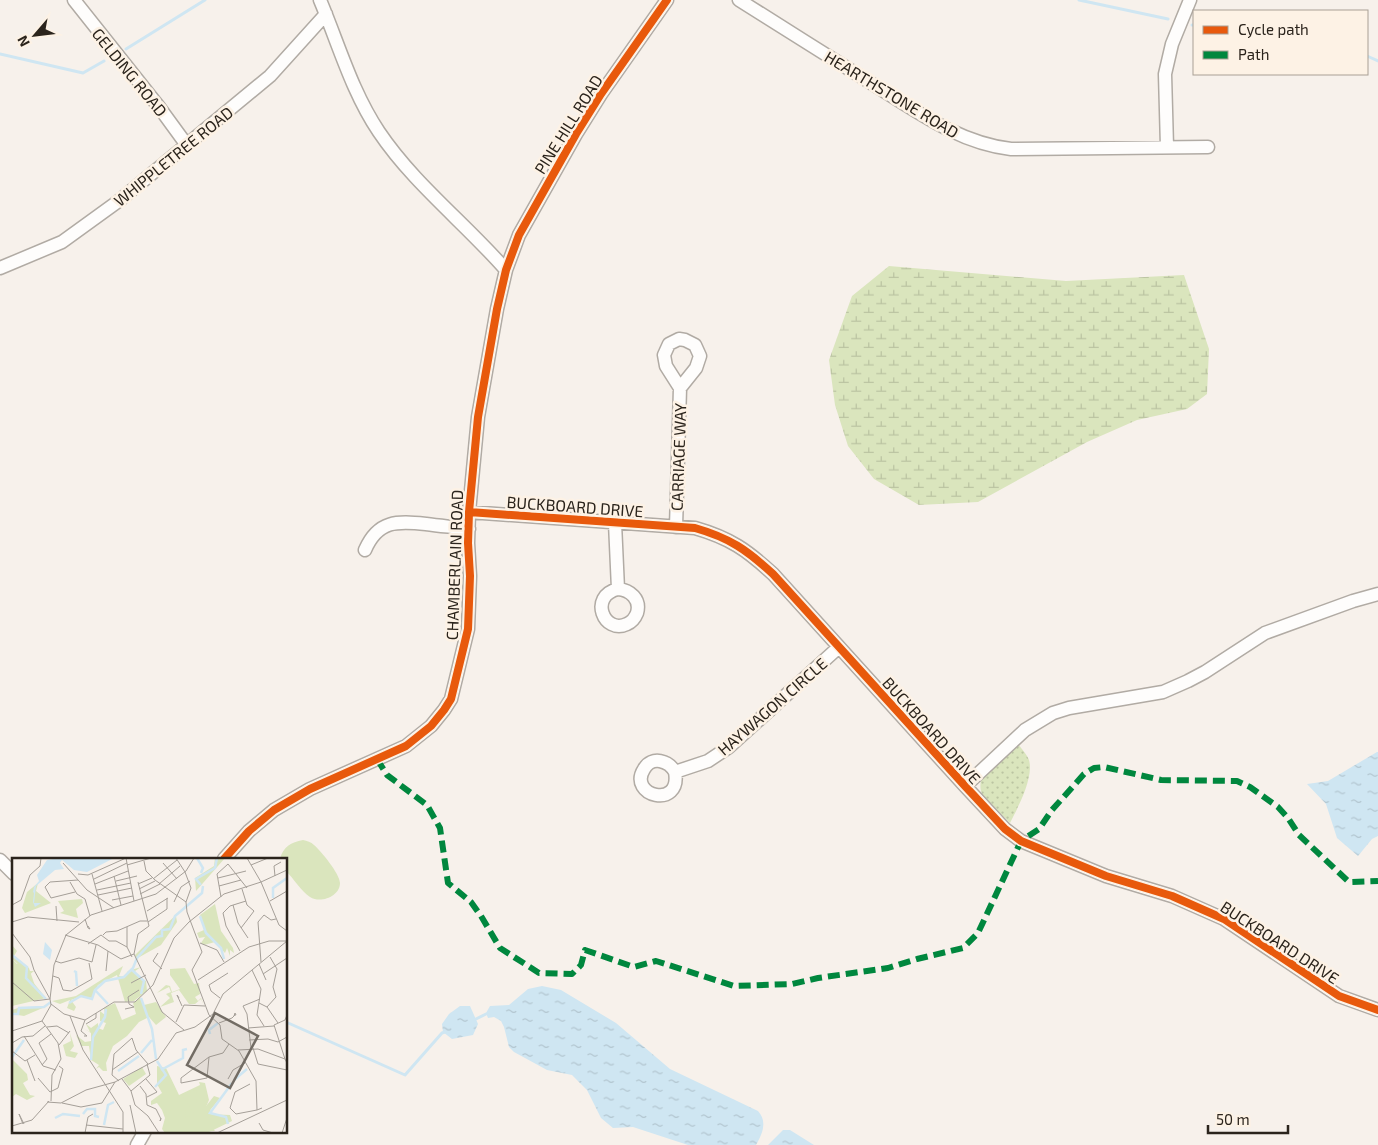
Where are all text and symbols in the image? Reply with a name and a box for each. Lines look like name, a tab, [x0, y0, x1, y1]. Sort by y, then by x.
north arrow	[10, 10, 60, 60]
legend	[1193, 10, 1368, 75]
text: Cycle path	[1238, 20, 1309, 38]
street label: GELDING ROAD	[89, 24, 171, 120]
text: N	[13, 33, 33, 50]
text: Path	[1238, 45, 1269, 63]
street label: HEARTHSTONE ROAD	[822, 46, 962, 142]
street label: PINE HILL ROAD	[530, 71, 606, 177]
street label: WHIPPLETREE ROAD	[110, 102, 236, 210]
street label: CARRIAGE WAY	[667, 403, 689, 511]
street label: CHAMBERLAIN ROAD	[442, 489, 466, 641]
street label: BUCKBOARD DRIVE	[506, 492, 644, 520]
street label: HAYWAGON CIRCLE	[713, 653, 831, 759]
street label: BUCKBOARD DRIVE	[879, 673, 985, 787]
inset map	[12, 858, 288, 1132]
street label: BUCKBOARD DRIVE	[1217, 897, 1343, 987]
scale bar	[1208, 1102, 1288, 1134]
text: 50 m	[1216, 1110, 1250, 1128]

